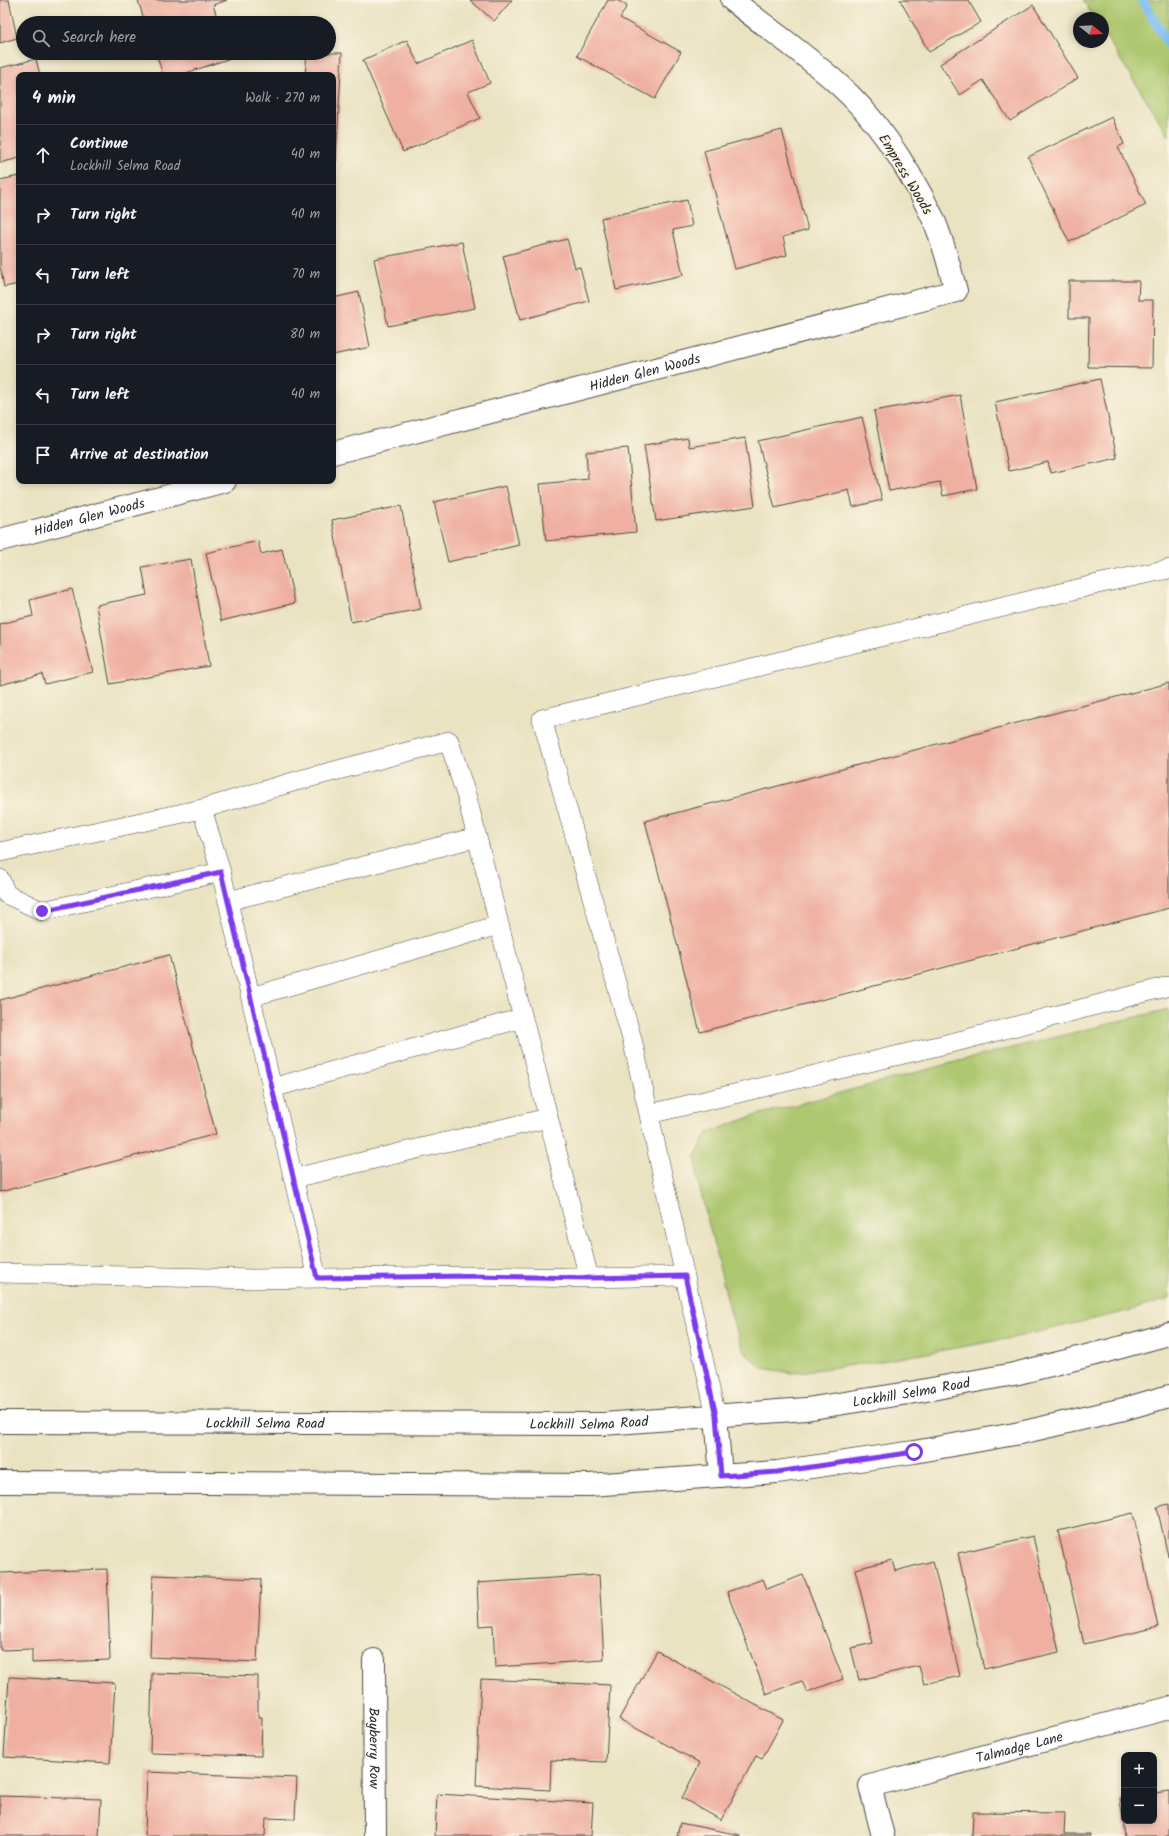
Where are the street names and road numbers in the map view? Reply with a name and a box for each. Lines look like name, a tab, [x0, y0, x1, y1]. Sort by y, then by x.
street label: Empress Woods	[872, 130, 938, 219]
street label: Hidden Glen Woods	[587, 348, 703, 398]
street label: Hidden Glen Woods	[31, 493, 147, 543]
street label: Lockhill Selma Road	[851, 1372, 973, 1414]
street label: Lockhill Selma Road	[530, 1411, 650, 1436]
street label: Lockhill Selma Road	[206, 1413, 325, 1435]
street label: Bayberry Row	[362, 1707, 385, 1789]
street label: Talmadge Lane	[974, 1726, 1066, 1770]

